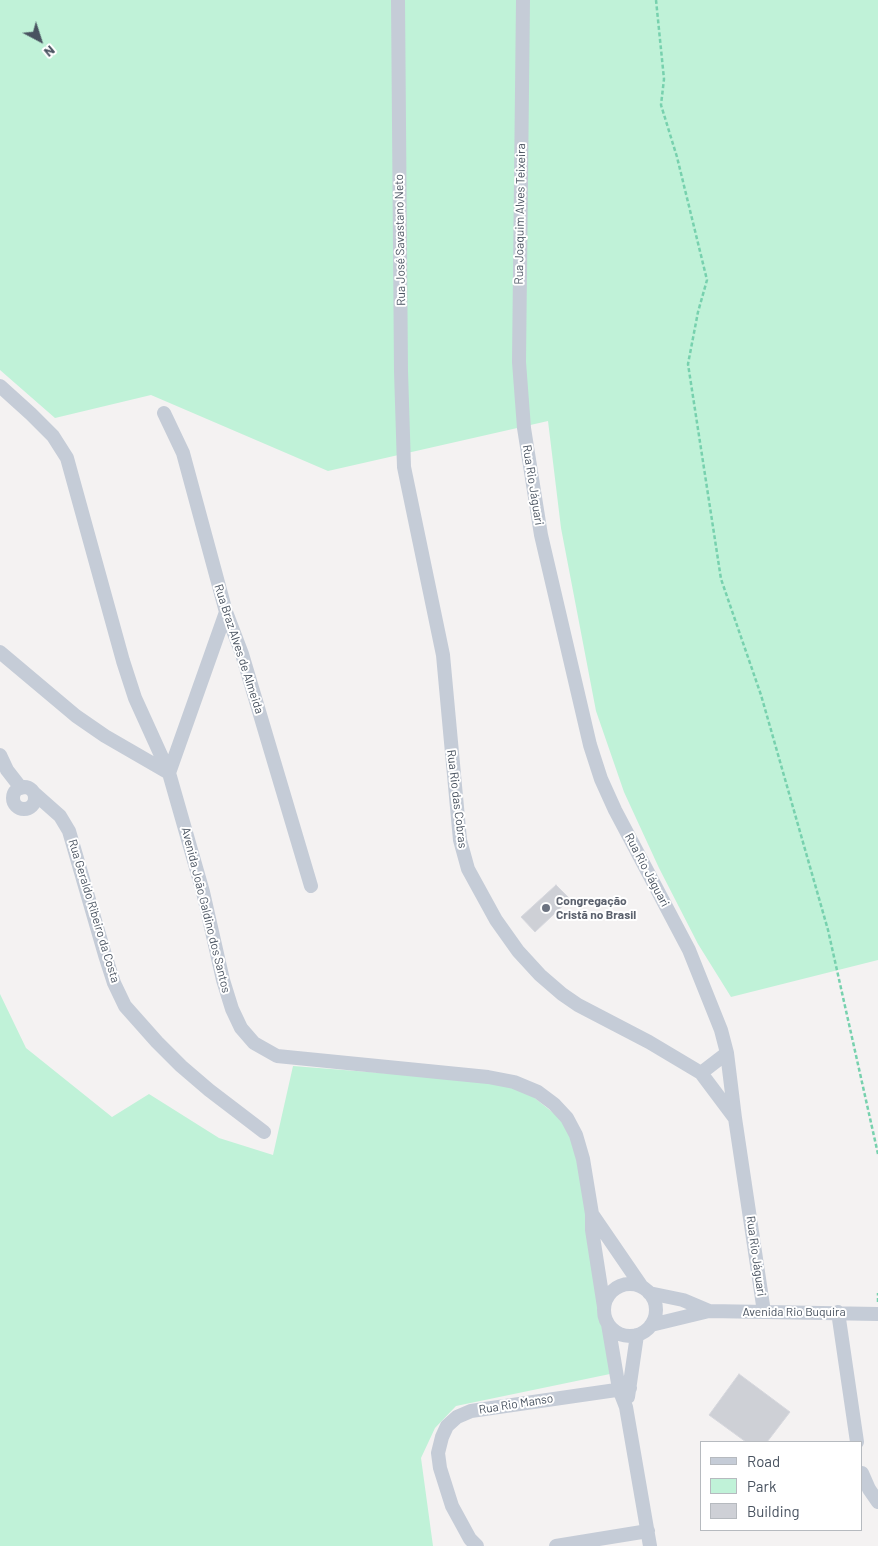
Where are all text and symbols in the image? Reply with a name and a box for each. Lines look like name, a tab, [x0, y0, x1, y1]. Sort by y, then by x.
north arrow	[15, 15, 65, 65]
text: N	[41, 42, 59, 61]
street label: Rua Joaquim Alves Teixeira	[512, 143, 528, 285]
street label: Rua José Savastano Neto	[392, 174, 408, 306]
street label: Rua Rio Jáguari	[520, 444, 546, 526]
street label: Rua Braz Alves de Almeida	[211, 582, 267, 716]
street label: Rua Rio das Cobras	[444, 749, 470, 849]
street label: Avenida João Galdino dos Santos	[178, 826, 234, 994]
street label: Rua Rio Jáguari	[622, 831, 672, 909]
street label: Rua Geraldo Ribeiro da Costa	[65, 837, 123, 985]
place label: Congregação Cristã no Brasil	[556, 894, 636, 922]
marker: Congregação Cristã no Brasil	[540, 902, 552, 914]
street label: Rua Rio Jáguari	[743, 1215, 769, 1297]
street label: Avenida Rio Buquira	[742, 1305, 846, 1319]
street label: Rua Rio Manso	[478, 1391, 554, 1417]
legend	[700, 1441, 863, 1531]
text: Road	[747, 1452, 780, 1470]
text: Park	[747, 1477, 776, 1495]
text: Building	[747, 1502, 800, 1520]

